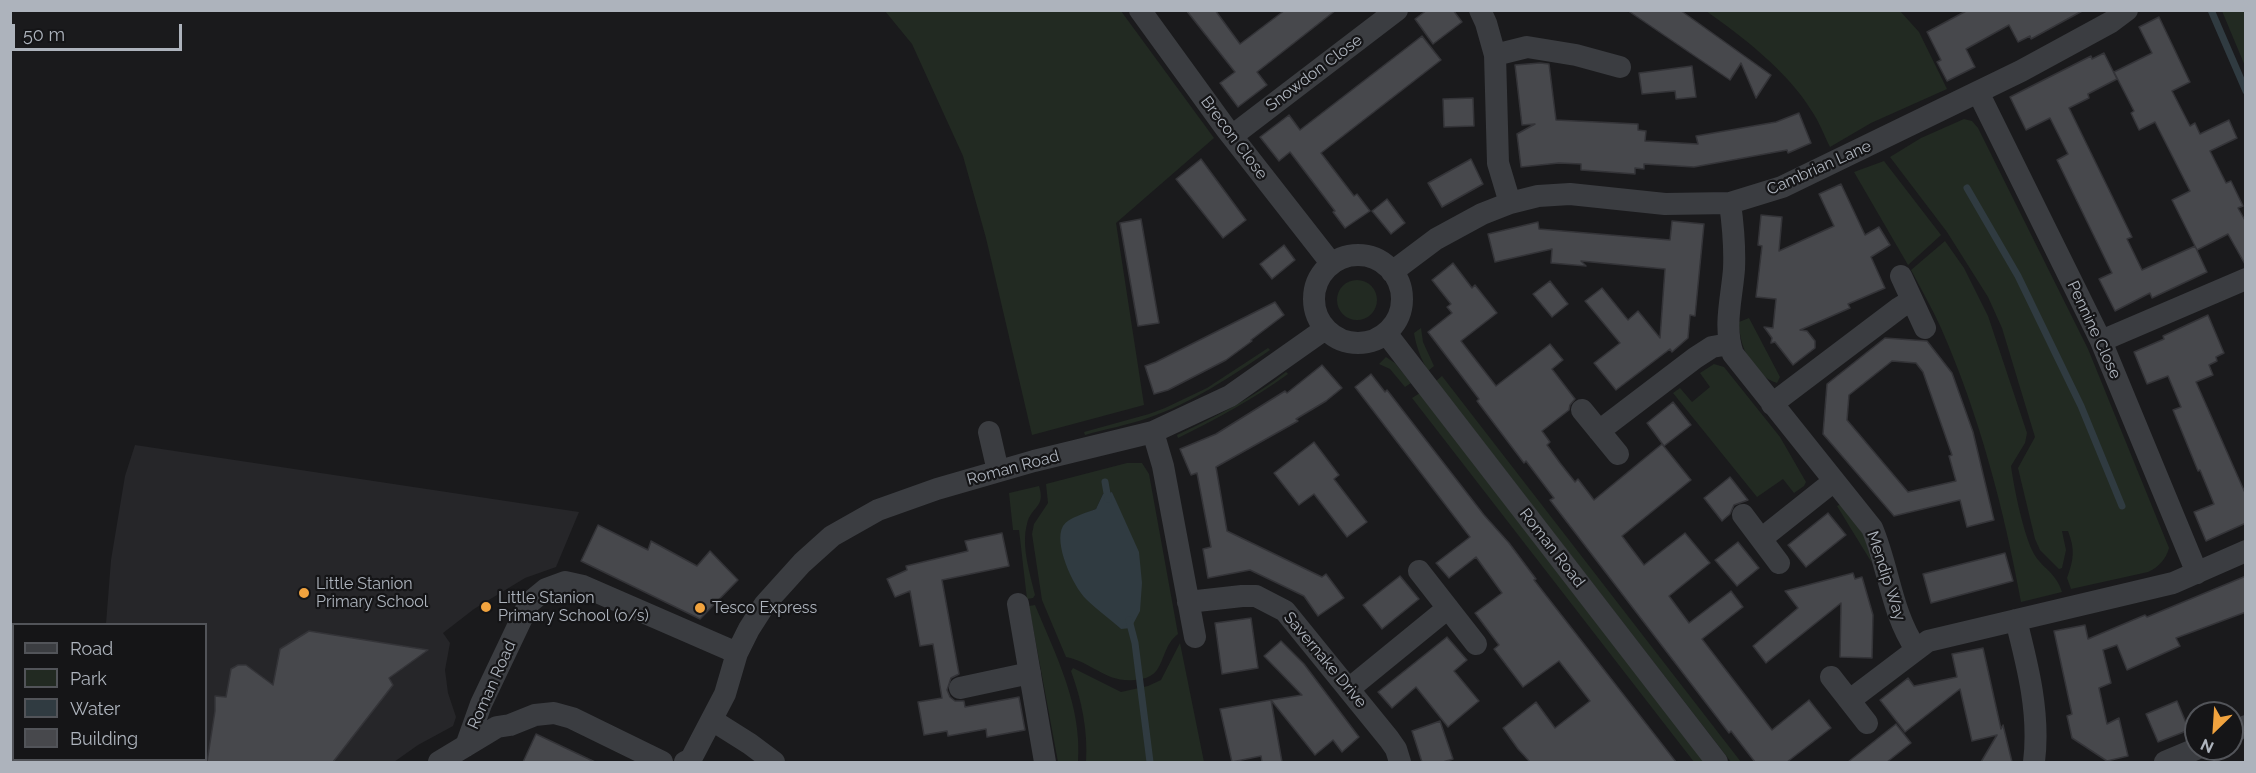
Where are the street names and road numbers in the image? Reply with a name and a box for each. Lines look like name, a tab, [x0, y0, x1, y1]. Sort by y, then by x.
street label: Snowdon Close	[1262, 30, 1366, 116]
street label: Brecon Close	[1197, 93, 1271, 183]
street label: Cambrian Lane	[1764, 136, 1874, 200]
street label: Pennine Close	[2063, 278, 2125, 382]
street label: Roman Road	[965, 446, 1061, 490]
street label: Roman Road	[1515, 505, 1589, 591]
street label: Mendip Way	[1862, 529, 1910, 623]
street label: Savernake Drive	[1279, 608, 1371, 712]
street label: Roman Road	[464, 638, 520, 732]

